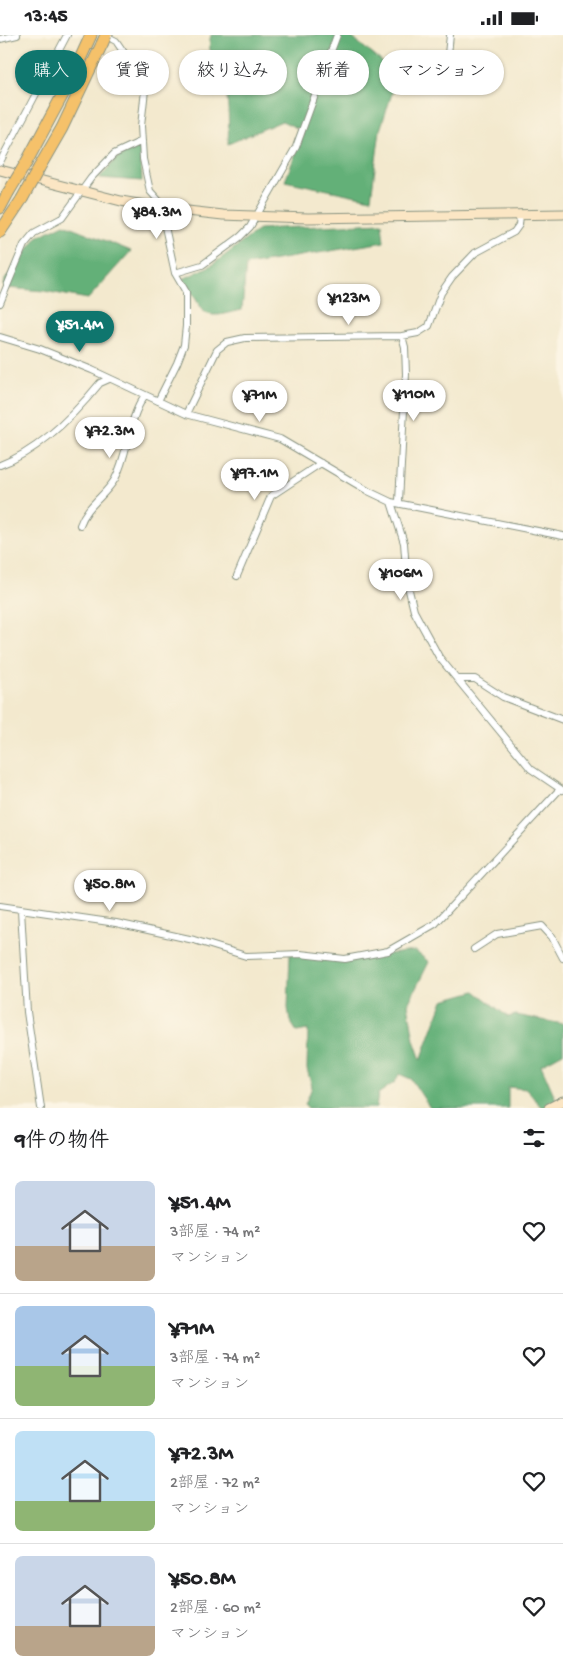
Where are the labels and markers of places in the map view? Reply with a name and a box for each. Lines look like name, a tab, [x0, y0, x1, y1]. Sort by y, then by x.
pin: ¥84.3M	[116, 197, 198, 240]
pin: ¥123M	[314, 283, 384, 326]
pin: ¥51.4M	[39, 311, 121, 353]
pin: ¥110M	[379, 379, 449, 422]
pin: ¥71M	[230, 381, 290, 423]
pin: ¥72.3M	[69, 417, 151, 459]
pin: ¥97.1M	[214, 459, 296, 501]
pin: ¥106M	[366, 559, 436, 601]
pin: ¥50.8M	[69, 869, 151, 912]

